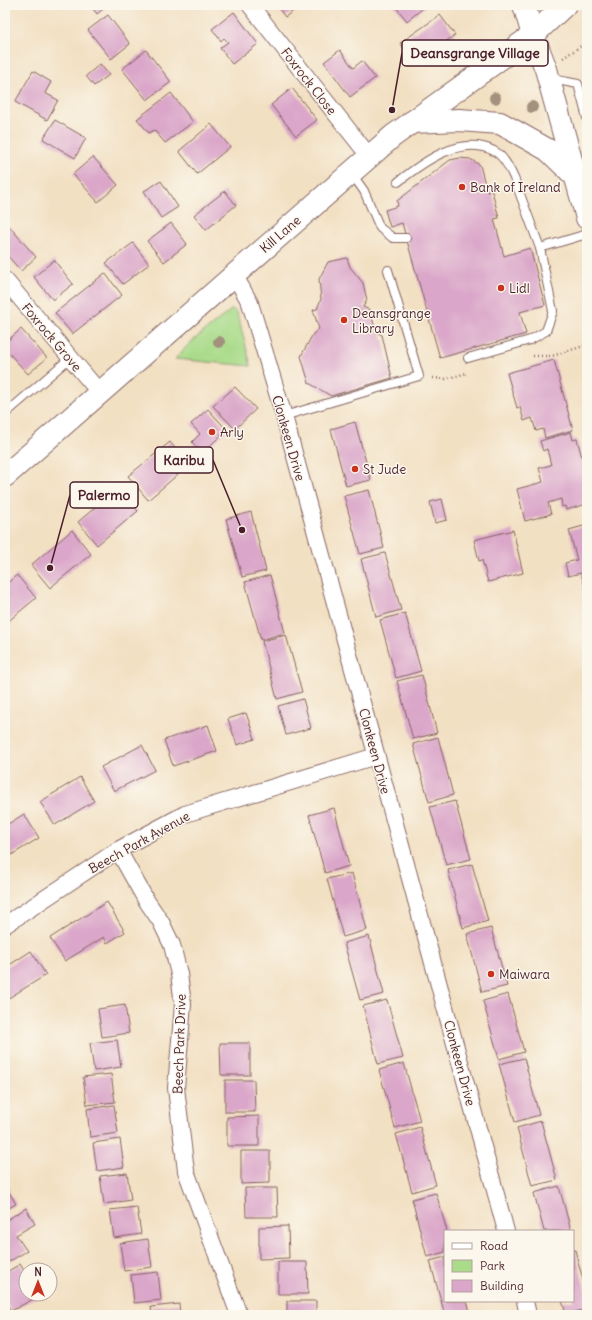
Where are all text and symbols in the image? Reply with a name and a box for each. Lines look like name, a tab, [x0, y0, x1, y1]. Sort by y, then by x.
callout: Deansgrange Village	[402, 40, 548, 66]
street label: Foxrock Close	[277, 44, 340, 118]
text: Deansgrange Village	[410, 44, 540, 62]
place label: Bank of Ireland	[470, 179, 561, 196]
marker: Bank of Ireland	[457, 182, 467, 192]
street label: Kill Lane	[256, 212, 304, 257]
place label: Lidl	[509, 280, 530, 297]
marker: Lidl	[496, 283, 506, 293]
street label: Foxrock Grove	[18, 300, 85, 375]
place label: Deansgrange Library	[352, 305, 431, 337]
marker: Deansgrange Library	[339, 315, 349, 325]
street label: Clonkeen Drive	[268, 393, 309, 483]
place label: Arly	[220, 424, 244, 441]
marker: Arly	[207, 427, 217, 437]
callout: Karibu	[155, 447, 213, 473]
text: Karibu	[163, 451, 205, 469]
place label: St Jude	[363, 461, 406, 478]
marker: St Jude	[350, 464, 360, 474]
callout: Palermo	[70, 482, 138, 508]
text: Palermo	[78, 486, 130, 504]
street label: Clonkeen Drive	[355, 706, 394, 796]
street label: Beech Park Avenue	[86, 808, 193, 877]
place label: Maiwara	[499, 966, 550, 983]
marker: Maiwara	[486, 969, 496, 979]
street label: Beech Park Drive	[169, 994, 190, 1095]
street label: Clonkeen Drive	[440, 1018, 479, 1108]
legend	[444, 1230, 574, 1302]
text: Road	[480, 1238, 508, 1253]
text: Park	[480, 1258, 505, 1273]
north arrow	[18, 1262, 58, 1302]
text: N	[34, 1265, 42, 1279]
text: Building	[480, 1278, 524, 1293]

